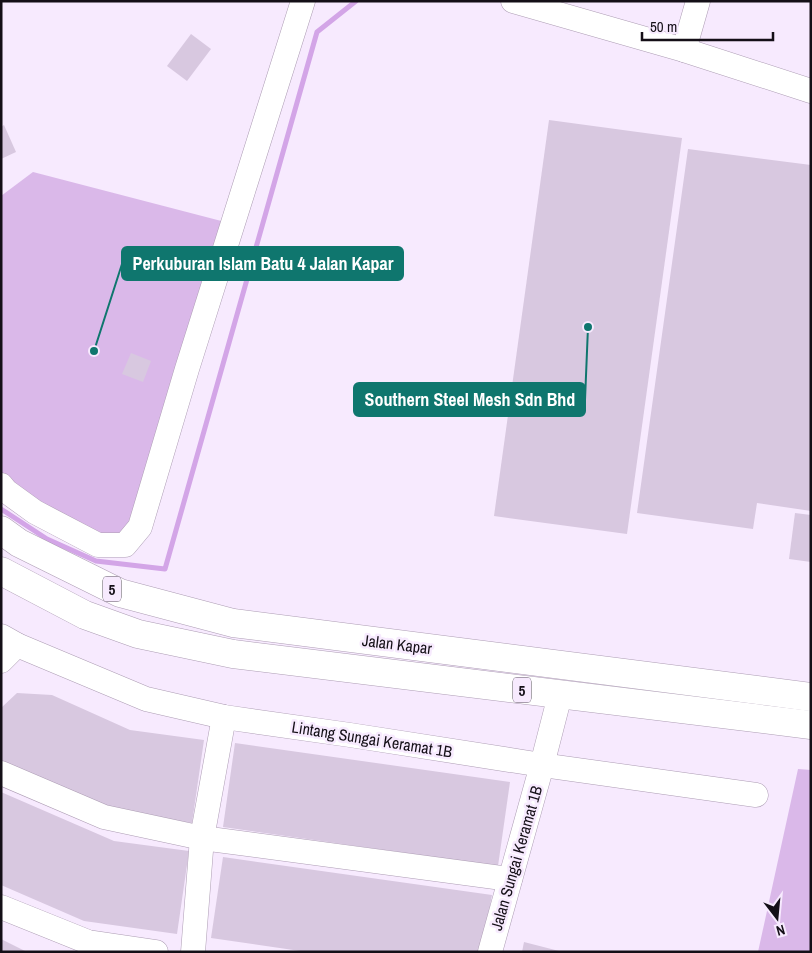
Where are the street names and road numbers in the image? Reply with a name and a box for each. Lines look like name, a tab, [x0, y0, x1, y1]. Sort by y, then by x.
road number: 5	[103, 576, 121, 602]
street label: Jalan Kapar	[361, 629, 434, 659]
road number: 5	[513, 678, 531, 702]
street label: Lintang Sungai Keramat 1B	[290, 715, 454, 763]
street label: Jalan Sungai Keramat 1B	[485, 783, 547, 933]

